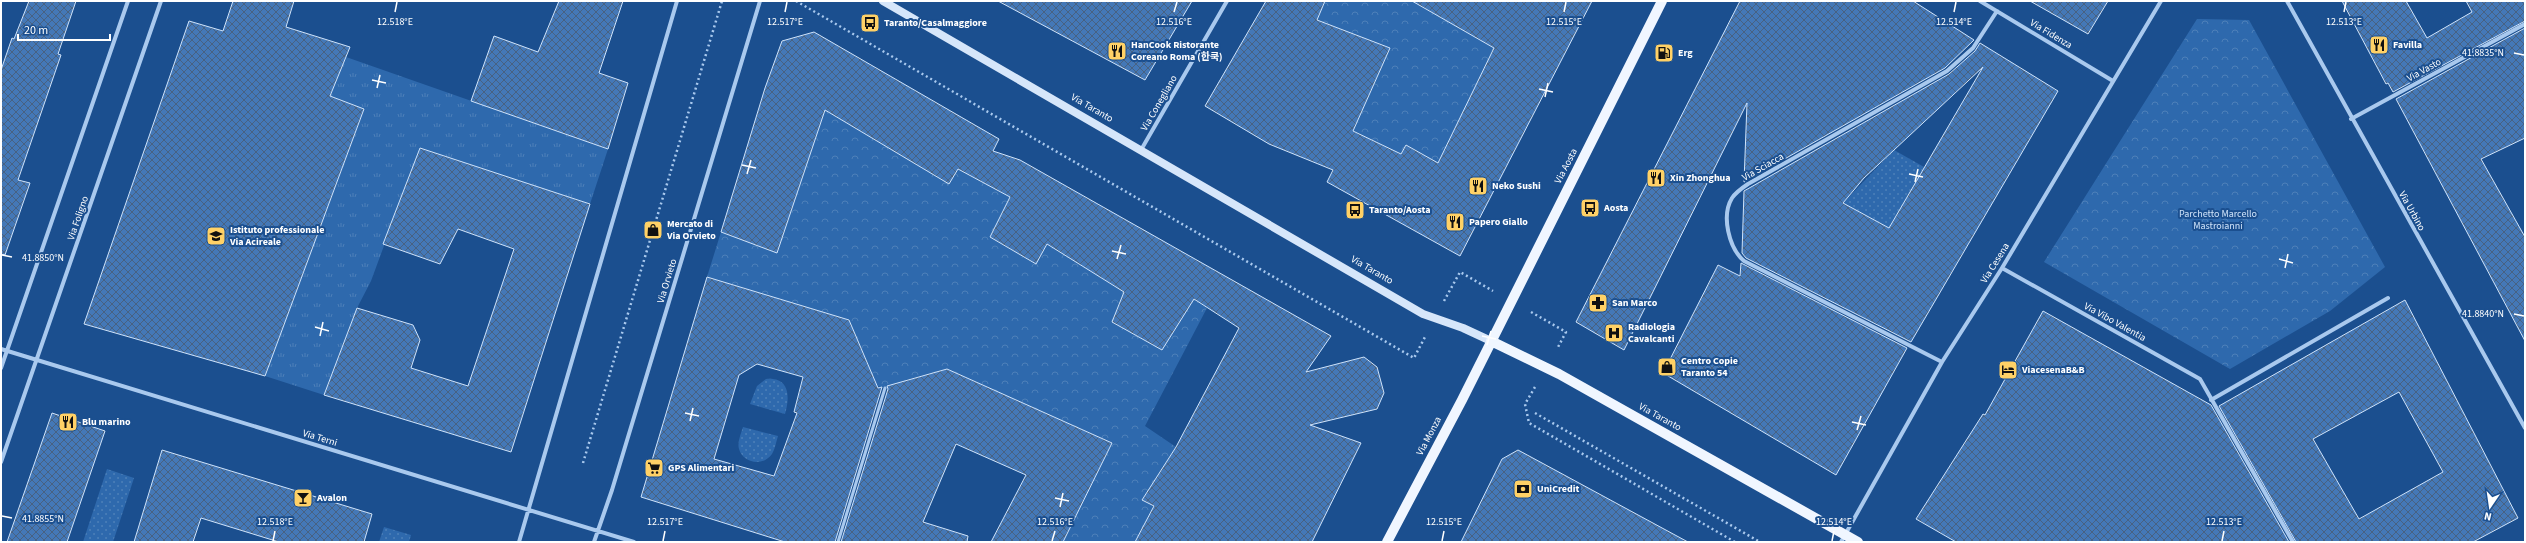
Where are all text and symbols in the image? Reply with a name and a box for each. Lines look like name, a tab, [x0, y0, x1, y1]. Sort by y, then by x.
bus stop icon: Taranto/Casalmaggiore	[859, 12, 881, 34]
text: 12.518°E	[377, 15, 413, 29]
text: 12.517°E	[767, 15, 803, 29]
text: 12.516°E	[1156, 15, 1192, 29]
text: 12.515°E	[1546, 15, 1582, 29]
text: 12.514°E	[1936, 15, 1972, 29]
text: 12.513°E	[2326, 15, 2362, 29]
scale bar	[18, 16, 110, 42]
place label: Taranto/Casalmaggiore	[884, 16, 987, 30]
street label: Via Fidenza	[2027, 16, 2075, 52]
text: 20 m	[24, 22, 48, 39]
restaurant icon: Favilla	[2368, 34, 2390, 56]
place label: HanCook Ristorante Coreano Roma (한쿡)	[1131, 38, 1223, 64]
place label: Favilla	[2393, 38, 2422, 52]
restaurant icon: HanCook Ristorante Coreano Roma (한쿡)	[1106, 40, 1128, 62]
fuel station icon: Erg	[1653, 42, 1675, 64]
place label: Erg	[1678, 46, 1693, 60]
text: 41.8835°N	[2462, 46, 2504, 60]
street label: Via Vasto	[2404, 55, 2444, 85]
street label: Via Conegliano	[1137, 73, 1181, 133]
street label: Via Taranto	[1068, 90, 1116, 126]
street label: Via Aosta	[1551, 146, 1581, 186]
street label: Via Sciacca	[1740, 149, 1786, 185]
restaurant icon: Xin Zhonghua	[1645, 167, 1667, 189]
place label: Xin Zhonghua	[1670, 171, 1731, 185]
restaurant icon: Neko Sushi	[1467, 175, 1489, 197]
place label: Neko Sushi	[1492, 179, 1541, 193]
street label: Via Urbino	[2395, 189, 2429, 233]
street label: Via Foligno	[64, 194, 92, 242]
bus stop icon: Aosta	[1579, 197, 1601, 219]
bus stop icon: Taranto/Aosta	[1344, 199, 1366, 221]
place label: Aosta	[1603, 201, 1628, 215]
place label: Taranto/Aosta	[1369, 203, 1430, 217]
park label: Parchetto Marcello Mastroianni	[2179, 207, 2257, 233]
restaurant icon: Papero Giallo	[1444, 211, 1466, 233]
place label: Papero Giallo	[1469, 215, 1528, 229]
place label: Mercato di Via Orvieto	[666, 217, 716, 243]
shop icon: Mercato di Via Orvieto	[642, 219, 664, 241]
place label: Istituto professionale Via Acireale	[229, 223, 324, 249]
school or university icon: Istituto professionale Via Acireale	[205, 225, 227, 247]
street label: Via Cesena	[1977, 240, 2013, 286]
text: 41.8850°N	[22, 251, 64, 265]
street label: Via Taranto	[1348, 252, 1396, 288]
street label: Via Orvieto	[654, 257, 680, 305]
pharmacy icon: San Marco	[1587, 292, 1609, 314]
place label: San Marco	[1612, 296, 1658, 310]
street label: Via Vibo Valentia	[2081, 299, 2149, 345]
text: 41.8840°N	[2462, 307, 2504, 321]
place label: Radiologia Cavalcanti	[1628, 320, 1675, 346]
hospital icon: Radiologia Cavalcanti	[1603, 322, 1625, 344]
place label: Centro Copie Taranto 54	[1681, 354, 1738, 380]
shop icon: Centro Copie Taranto 54	[1656, 356, 1678, 378]
hotel icon: ViacesenaB&B	[1997, 359, 2019, 381]
place label: ViacesenaB&B	[2021, 363, 2085, 377]
street label: Via Taranto	[1636, 400, 1684, 434]
restaurant icon: Blu marino	[57, 411, 79, 433]
street label: Via Monza	[1413, 414, 1445, 458]
place label: Blu marino	[82, 415, 131, 429]
street label: Via Terni	[301, 426, 339, 450]
supermarket icon: GPS Alimentari	[643, 457, 665, 479]
place label: GPS Alimentari	[668, 461, 734, 475]
bank icon: UniCredit	[1512, 478, 1534, 500]
place label: UniCredit	[1537, 482, 1580, 496]
bar icon: Avalon	[292, 487, 314, 509]
north arrow	[2470, 487, 2510, 527]
place label: Avalon	[316, 491, 347, 505]
text: N	[2483, 508, 2493, 524]
text: 41.8855°N	[22, 512, 64, 526]
text: 12.518°E	[257, 515, 293, 529]
text: 12.517°E	[647, 515, 683, 529]
text: 12.516°E	[1037, 515, 1073, 529]
text: 12.515°E	[1426, 515, 1462, 529]
text: 12.514°E	[1816, 515, 1852, 529]
text: 12.513°E	[2206, 515, 2242, 529]

